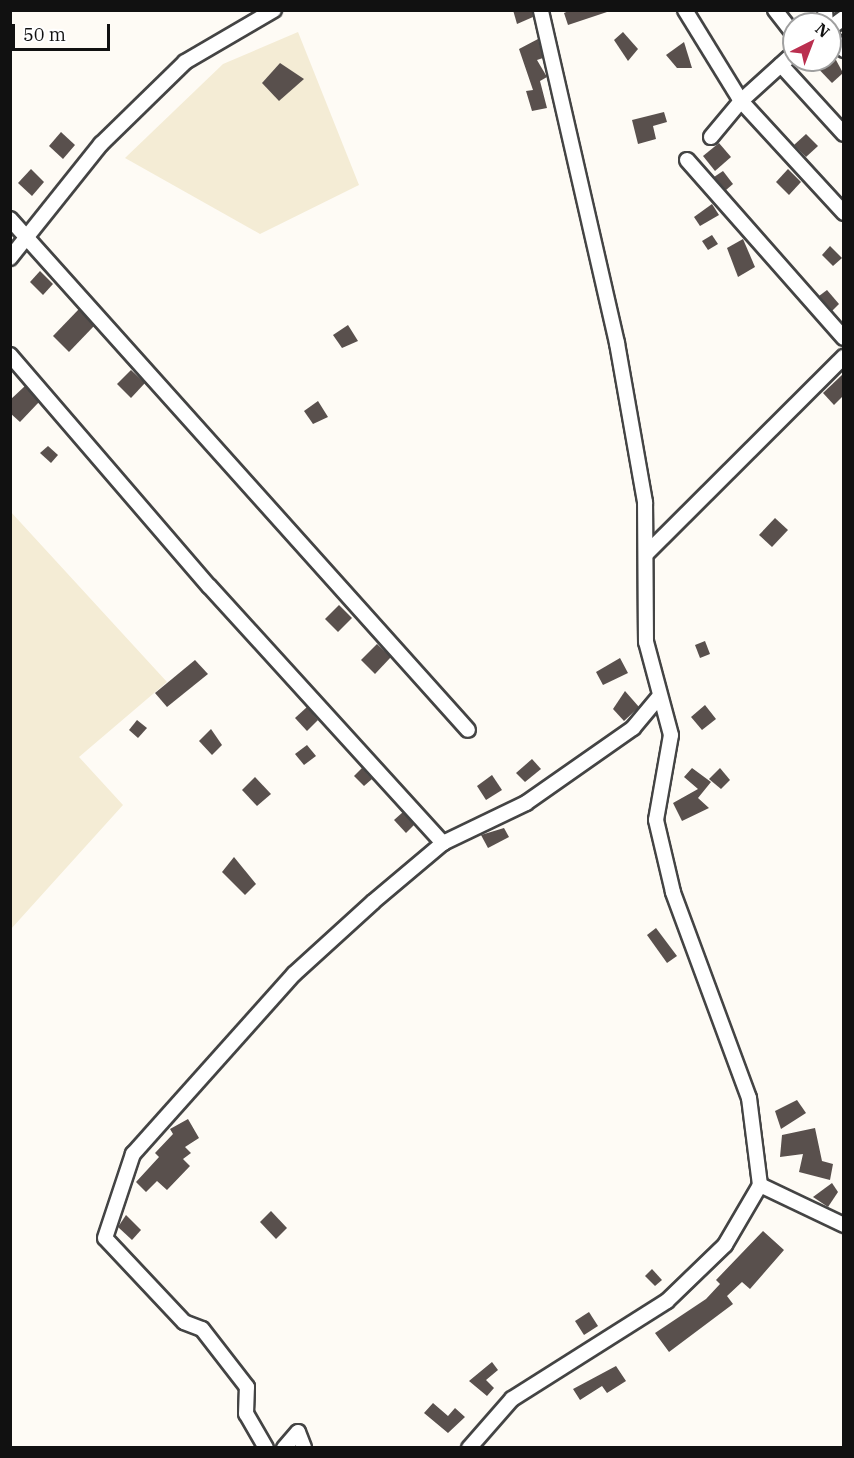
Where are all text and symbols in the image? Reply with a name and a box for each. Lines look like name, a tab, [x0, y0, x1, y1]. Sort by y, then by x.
scale bar	[15, 12, 112, 50]
north arrow	[782, 12, 842, 72]
text: N	[811, 18, 834, 42]
text: 50 m	[23, 23, 66, 46]

